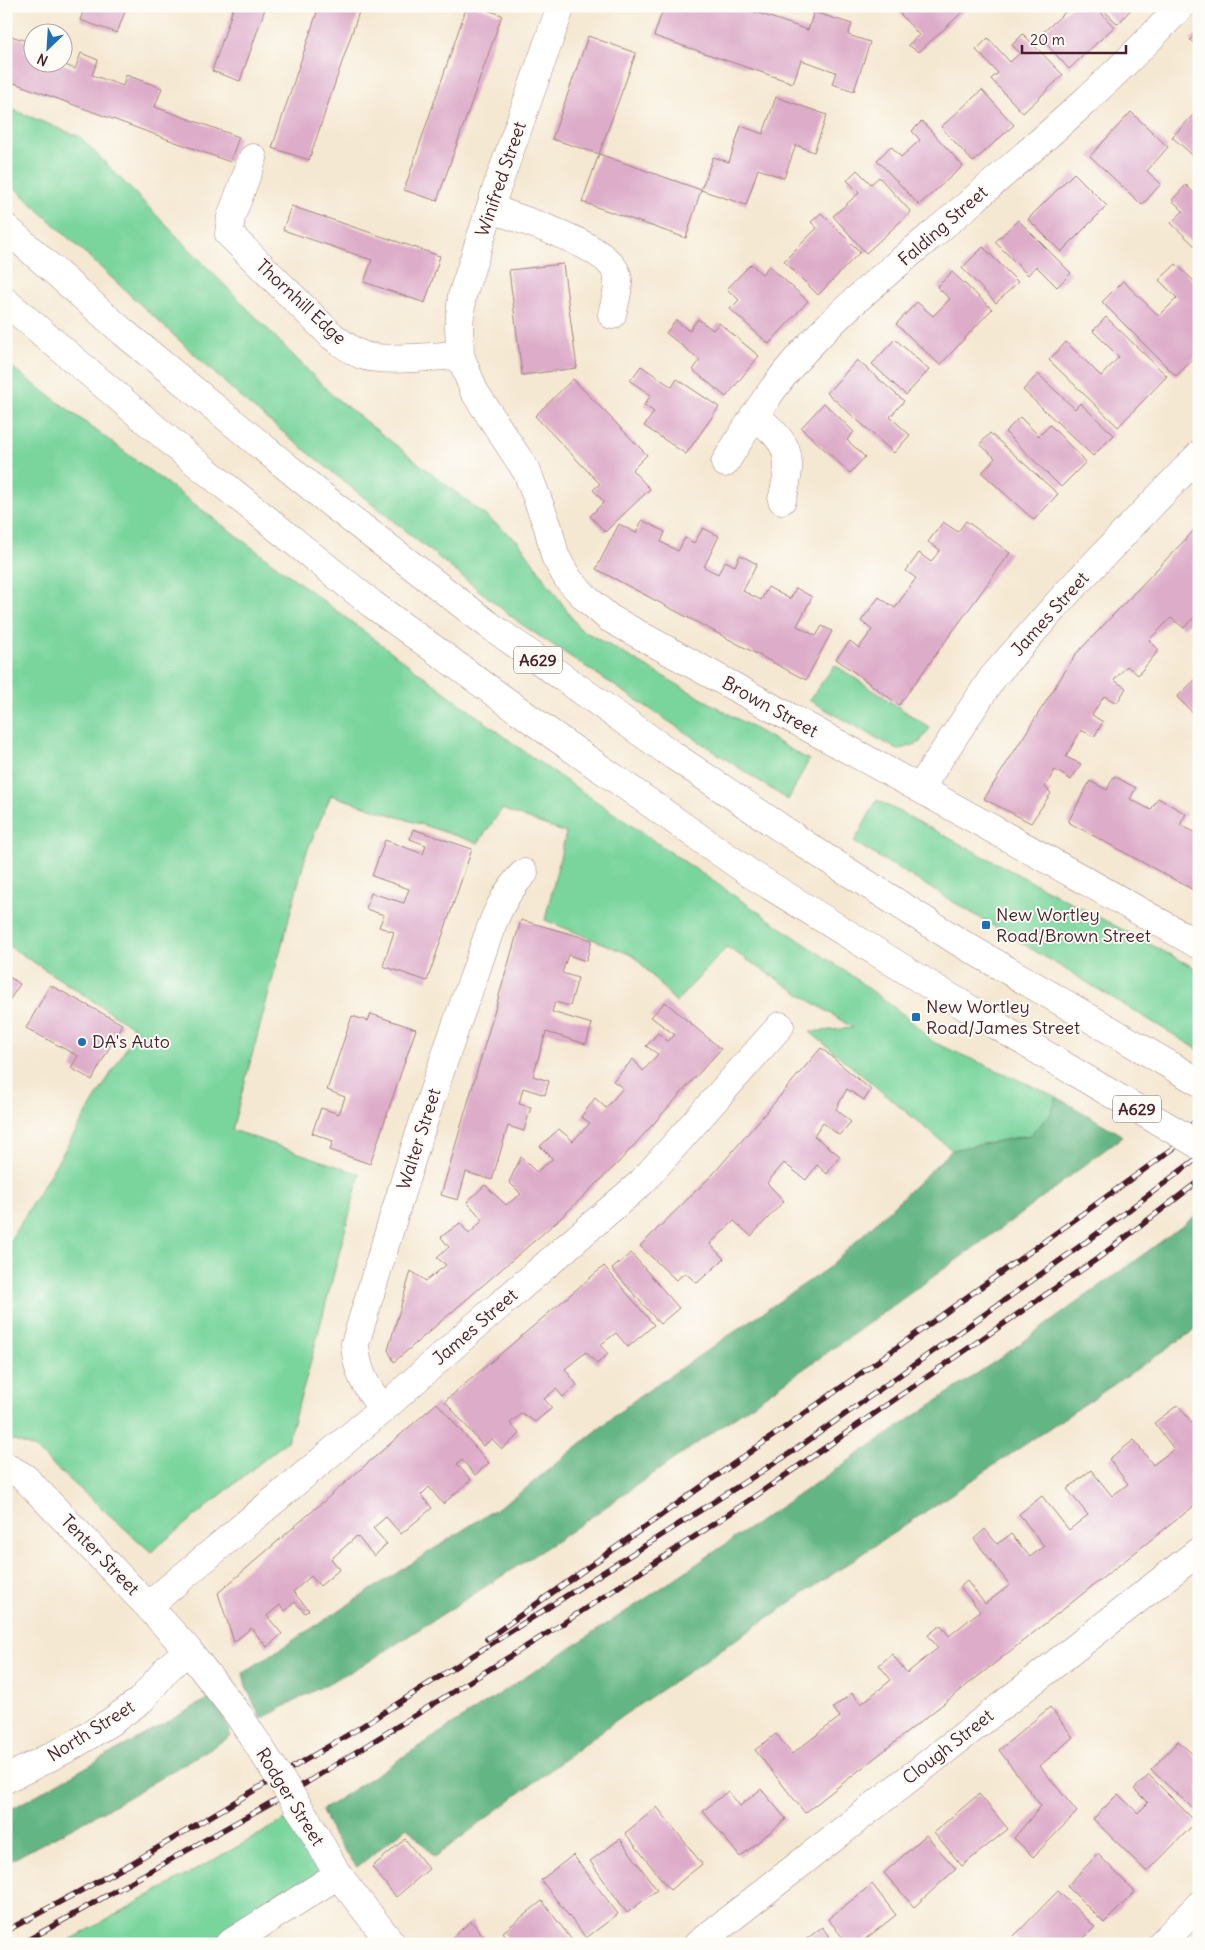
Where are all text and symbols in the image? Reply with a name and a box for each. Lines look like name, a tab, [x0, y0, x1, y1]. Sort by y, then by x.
north arrow	[22, 22, 72, 72]
scale bar	[1022, 22, 1126, 54]
text: 20 m	[1030, 30, 1065, 49]
text: N	[34, 50, 51, 70]
street label: Winifred Street	[470, 118, 531, 239]
street label: Falding Street	[893, 181, 992, 271]
street label: Thornhill Edge	[251, 254, 351, 349]
street label: James Street	[1006, 567, 1093, 661]
road number: A629	[514, 646, 562, 674]
street label: Brown Street	[718, 671, 822, 742]
place label: New Wortley Road/Brown Street	[996, 903, 1151, 947]
marker: New Wortley Road/Brown Street	[980, 919, 992, 931]
place label: New Wortley Road/James Street	[926, 995, 1080, 1039]
marker: New Wortley Road/James Street	[910, 1011, 922, 1023]
place label: DA's Auto	[92, 1030, 170, 1053]
marker: DA's Auto	[76, 1036, 88, 1048]
street label: Walter Street	[391, 1085, 446, 1192]
road number: A629	[1113, 1096, 1161, 1122]
street label: James Street	[427, 1283, 522, 1370]
street label: Tenter Street	[56, 1509, 145, 1600]
street label: North Street	[43, 1695, 139, 1766]
street label: Clough Street	[898, 1704, 998, 1789]
street label: Rodger Street	[251, 1743, 330, 1850]

